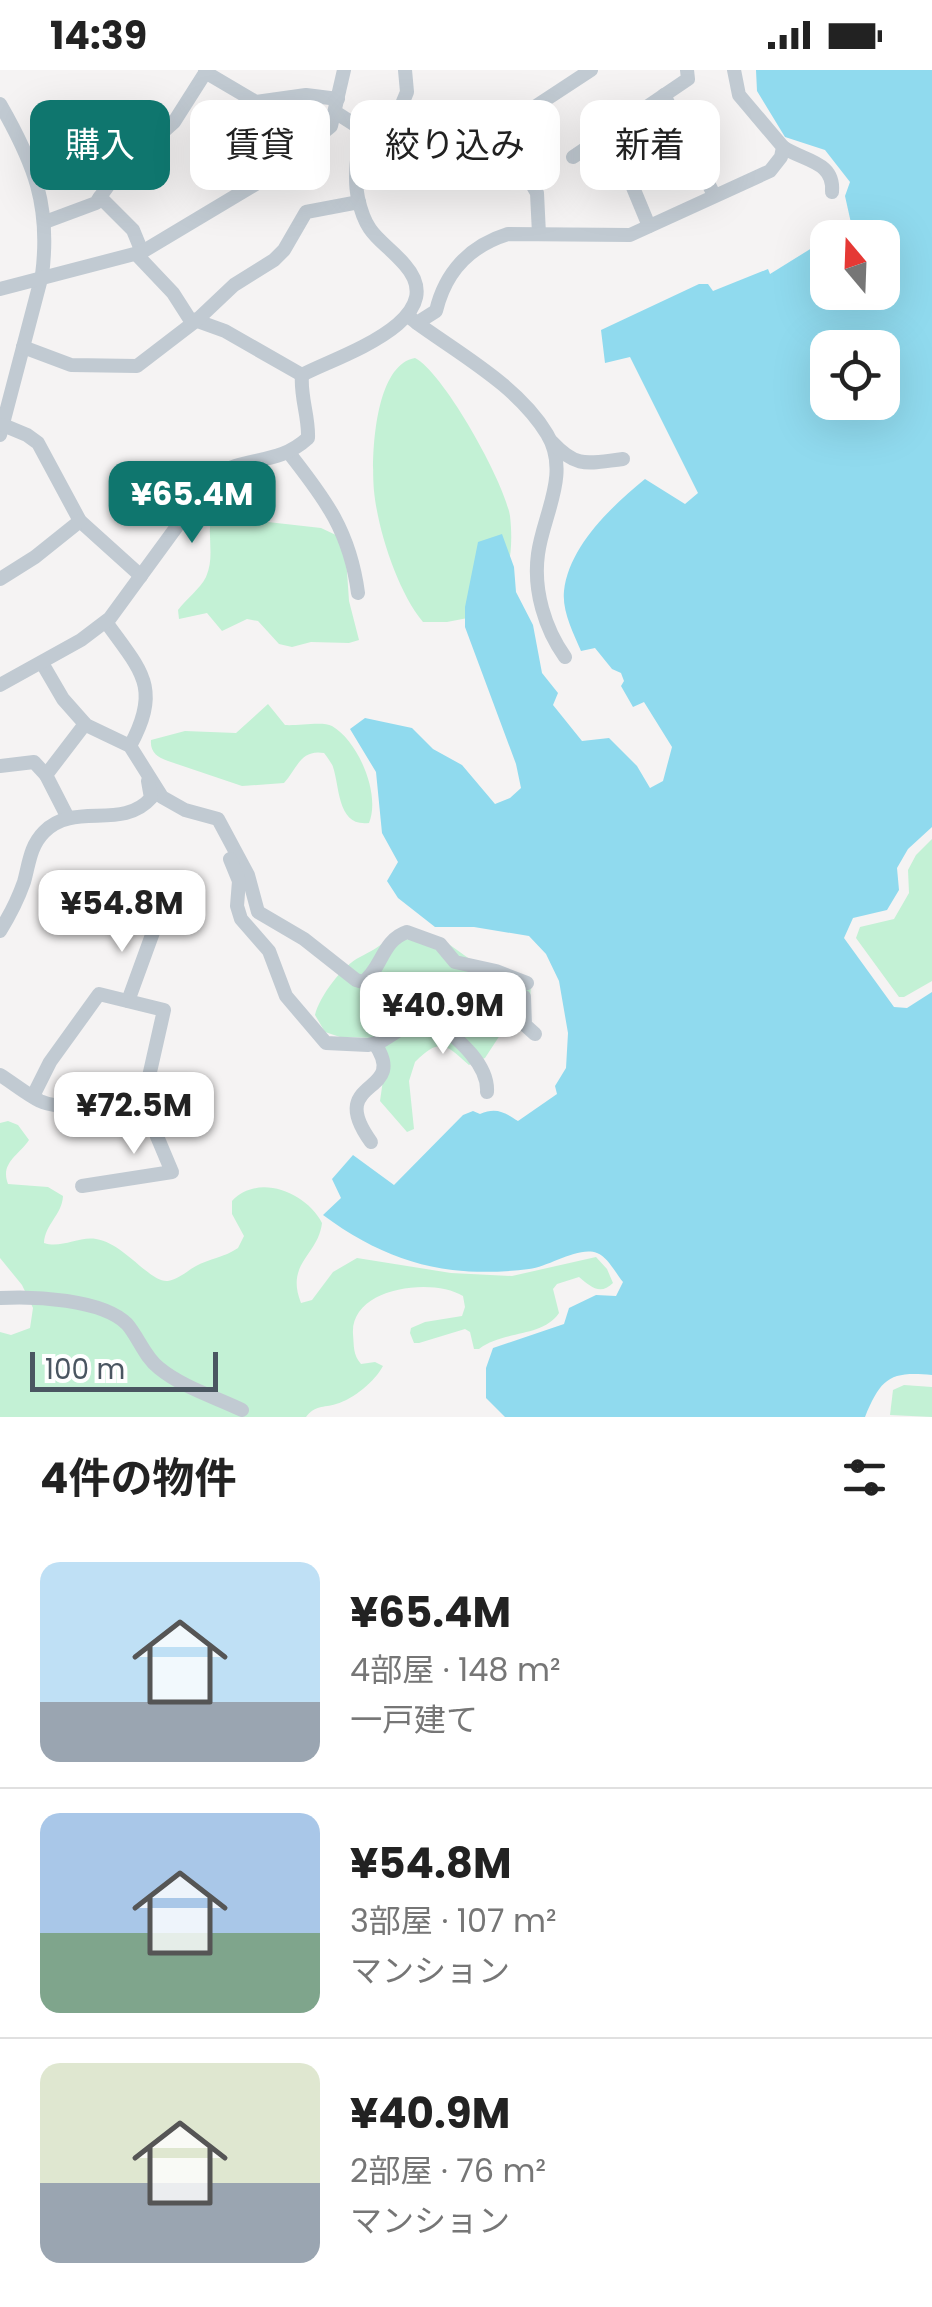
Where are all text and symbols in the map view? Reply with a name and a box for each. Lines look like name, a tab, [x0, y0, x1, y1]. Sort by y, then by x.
text: 14:39	[50, 9, 147, 62]
chip: 購入	[30, 100, 170, 190]
chip: 賃貸	[190, 100, 330, 190]
chip: 絞り込み	[350, 100, 560, 190]
chip: 新着	[580, 100, 720, 190]
north arrow	[810, 220, 900, 310]
map controls	[810, 220, 900, 420]
button: locate	[810, 330, 900, 420]
pin: ¥65.4M	[111, 461, 273, 546]
text: ¥65.4M	[131, 471, 253, 516]
pin: ¥54.8M	[41, 870, 203, 955]
text: ¥54.8M	[60, 880, 184, 925]
pin: ¥40.9M	[362, 972, 524, 1057]
text: ¥40.9M	[382, 982, 504, 1027]
pin: ¥72.5M	[53, 1072, 215, 1157]
text: ¥72.5M	[76, 1082, 192, 1127]
scale bar	[30, 1347, 218, 1392]
text: 100 m	[45, 1350, 125, 1389]
text: 4件の物件	[40, 1449, 236, 1508]
icon: filters	[837, 1450, 892, 1505]
text: ¥65.4M	[350, 1583, 511, 1642]
icon: home	[120, 1602, 240, 1722]
text: 4部屋 · 148 m²	[350, 1647, 561, 1692]
text: 一戸建て	[350, 1697, 478, 1742]
text: ¥54.8M	[350, 1834, 512, 1893]
icon: home	[120, 1853, 240, 1973]
text: 3部屋 · 107 m²	[350, 1898, 557, 1943]
text: マンション	[350, 1948, 510, 1993]
text: ¥40.9M	[350, 2084, 510, 2143]
icon: home	[120, 2103, 240, 2223]
text: 2部屋 · 76 m²	[350, 2148, 546, 2193]
text: マンション	[350, 2198, 510, 2243]

